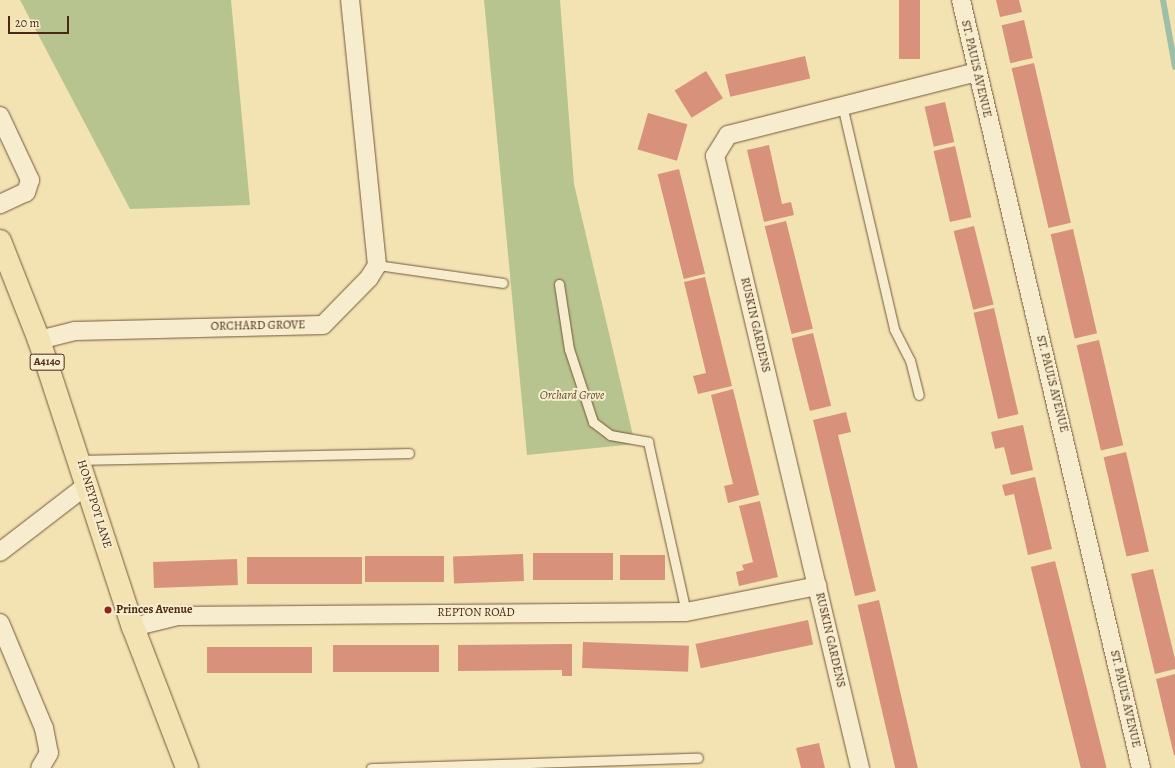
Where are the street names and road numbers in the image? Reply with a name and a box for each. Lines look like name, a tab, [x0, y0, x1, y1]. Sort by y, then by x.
street label: ST. PAUL'S AVENUE	[958, 19, 994, 119]
street label: RUSKIN GARDENS	[737, 276, 773, 374]
street label: ORCHARD GROVE	[211, 318, 305, 334]
street label: ST. PAUL'S AVENUE	[1033, 334, 1071, 434]
road number: A4140	[29, 353, 65, 371]
street label: HONEYPOT LANE	[74, 458, 114, 550]
street label: RUSKIN GARDENS	[812, 591, 848, 689]
street label: REPTON ROAD	[437, 606, 515, 620]
street label: ST. PAUL'S AVENUE	[1107, 649, 1143, 749]

